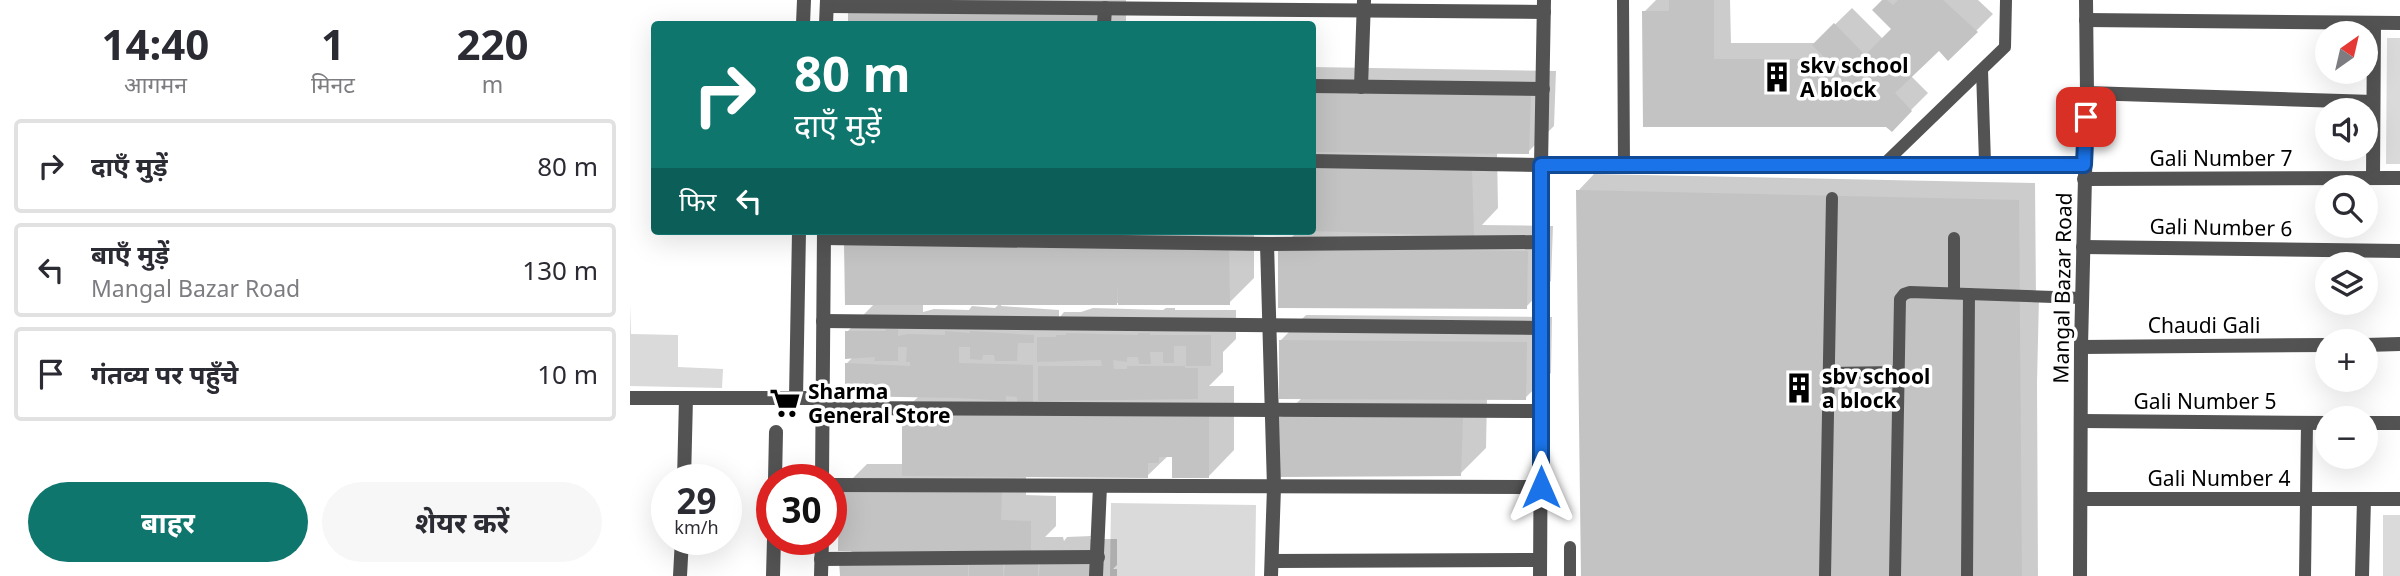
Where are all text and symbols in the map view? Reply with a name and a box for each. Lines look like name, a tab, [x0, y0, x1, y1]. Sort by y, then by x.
text: 14:40	[101, 15, 209, 72]
text: 1	[321, 15, 345, 72]
text: 220	[456, 15, 529, 72]
north arrow	[2315, 21, 2378, 84]
map controls	[2315, 21, 2378, 469]
text: 80 m	[794, 40, 911, 106]
icon: right	[679, 49, 770, 140]
place label: skv school A block	[1800, 51, 1909, 103]
building icon: skv school A block	[1760, 60, 1794, 94]
text: आगमन	[124, 68, 187, 100]
text: मिनट	[311, 68, 355, 100]
text: m	[482, 68, 503, 100]
pin	[2056, 87, 2116, 147]
icon: arrive	[2067, 98, 2105, 136]
button: sound	[2315, 98, 2378, 161]
text: दाएँ मुड़ें	[794, 103, 882, 146]
street label: Gali Number 7	[2150, 144, 2292, 172]
icon: right	[32, 147, 70, 185]
text: दाएँ मुड़ें	[91, 148, 168, 184]
text: 80 m	[537, 148, 598, 184]
button: search	[2315, 175, 2378, 238]
icon: left	[730, 182, 768, 220]
text: फिर	[679, 183, 716, 219]
street label: Mangal Bazar Road	[2046, 192, 2078, 384]
street label: Gali Number 6	[2149, 212, 2293, 242]
text: बाएँ मुड़ें	[91, 236, 169, 272]
icon: left	[32, 251, 70, 289]
text: 130 m	[522, 252, 598, 288]
button: layers	[2315, 252, 2378, 315]
text: Mangal Bazar Road	[91, 272, 300, 304]
street label: Chaudi Gali	[2148, 311, 2260, 339]
button: +	[2315, 329, 2378, 392]
icon: arrive	[32, 355, 70, 393]
text: गंतव्य पर पहुँचे	[91, 356, 238, 392]
text: 10 m	[537, 356, 598, 392]
place label: sbv school a block	[1822, 362, 1930, 414]
building icon: sbv school a block	[1782, 371, 1816, 405]
place label: Sharma General Store	[808, 377, 951, 429]
supermarket icon: Sharma General Store	[768, 386, 802, 420]
street label: Gali Number 5	[2134, 387, 2276, 415]
button: −	[2315, 406, 2378, 469]
position arrow	[1504, 450, 1578, 524]
speed limit sign: 30	[756, 464, 847, 555]
street label: Gali Number 4	[2148, 464, 2290, 492]
text: 29	[676, 477, 717, 524]
button: बाहर	[28, 482, 308, 562]
button: शेयर करें	[322, 482, 602, 562]
text: km/h	[674, 515, 719, 539]

